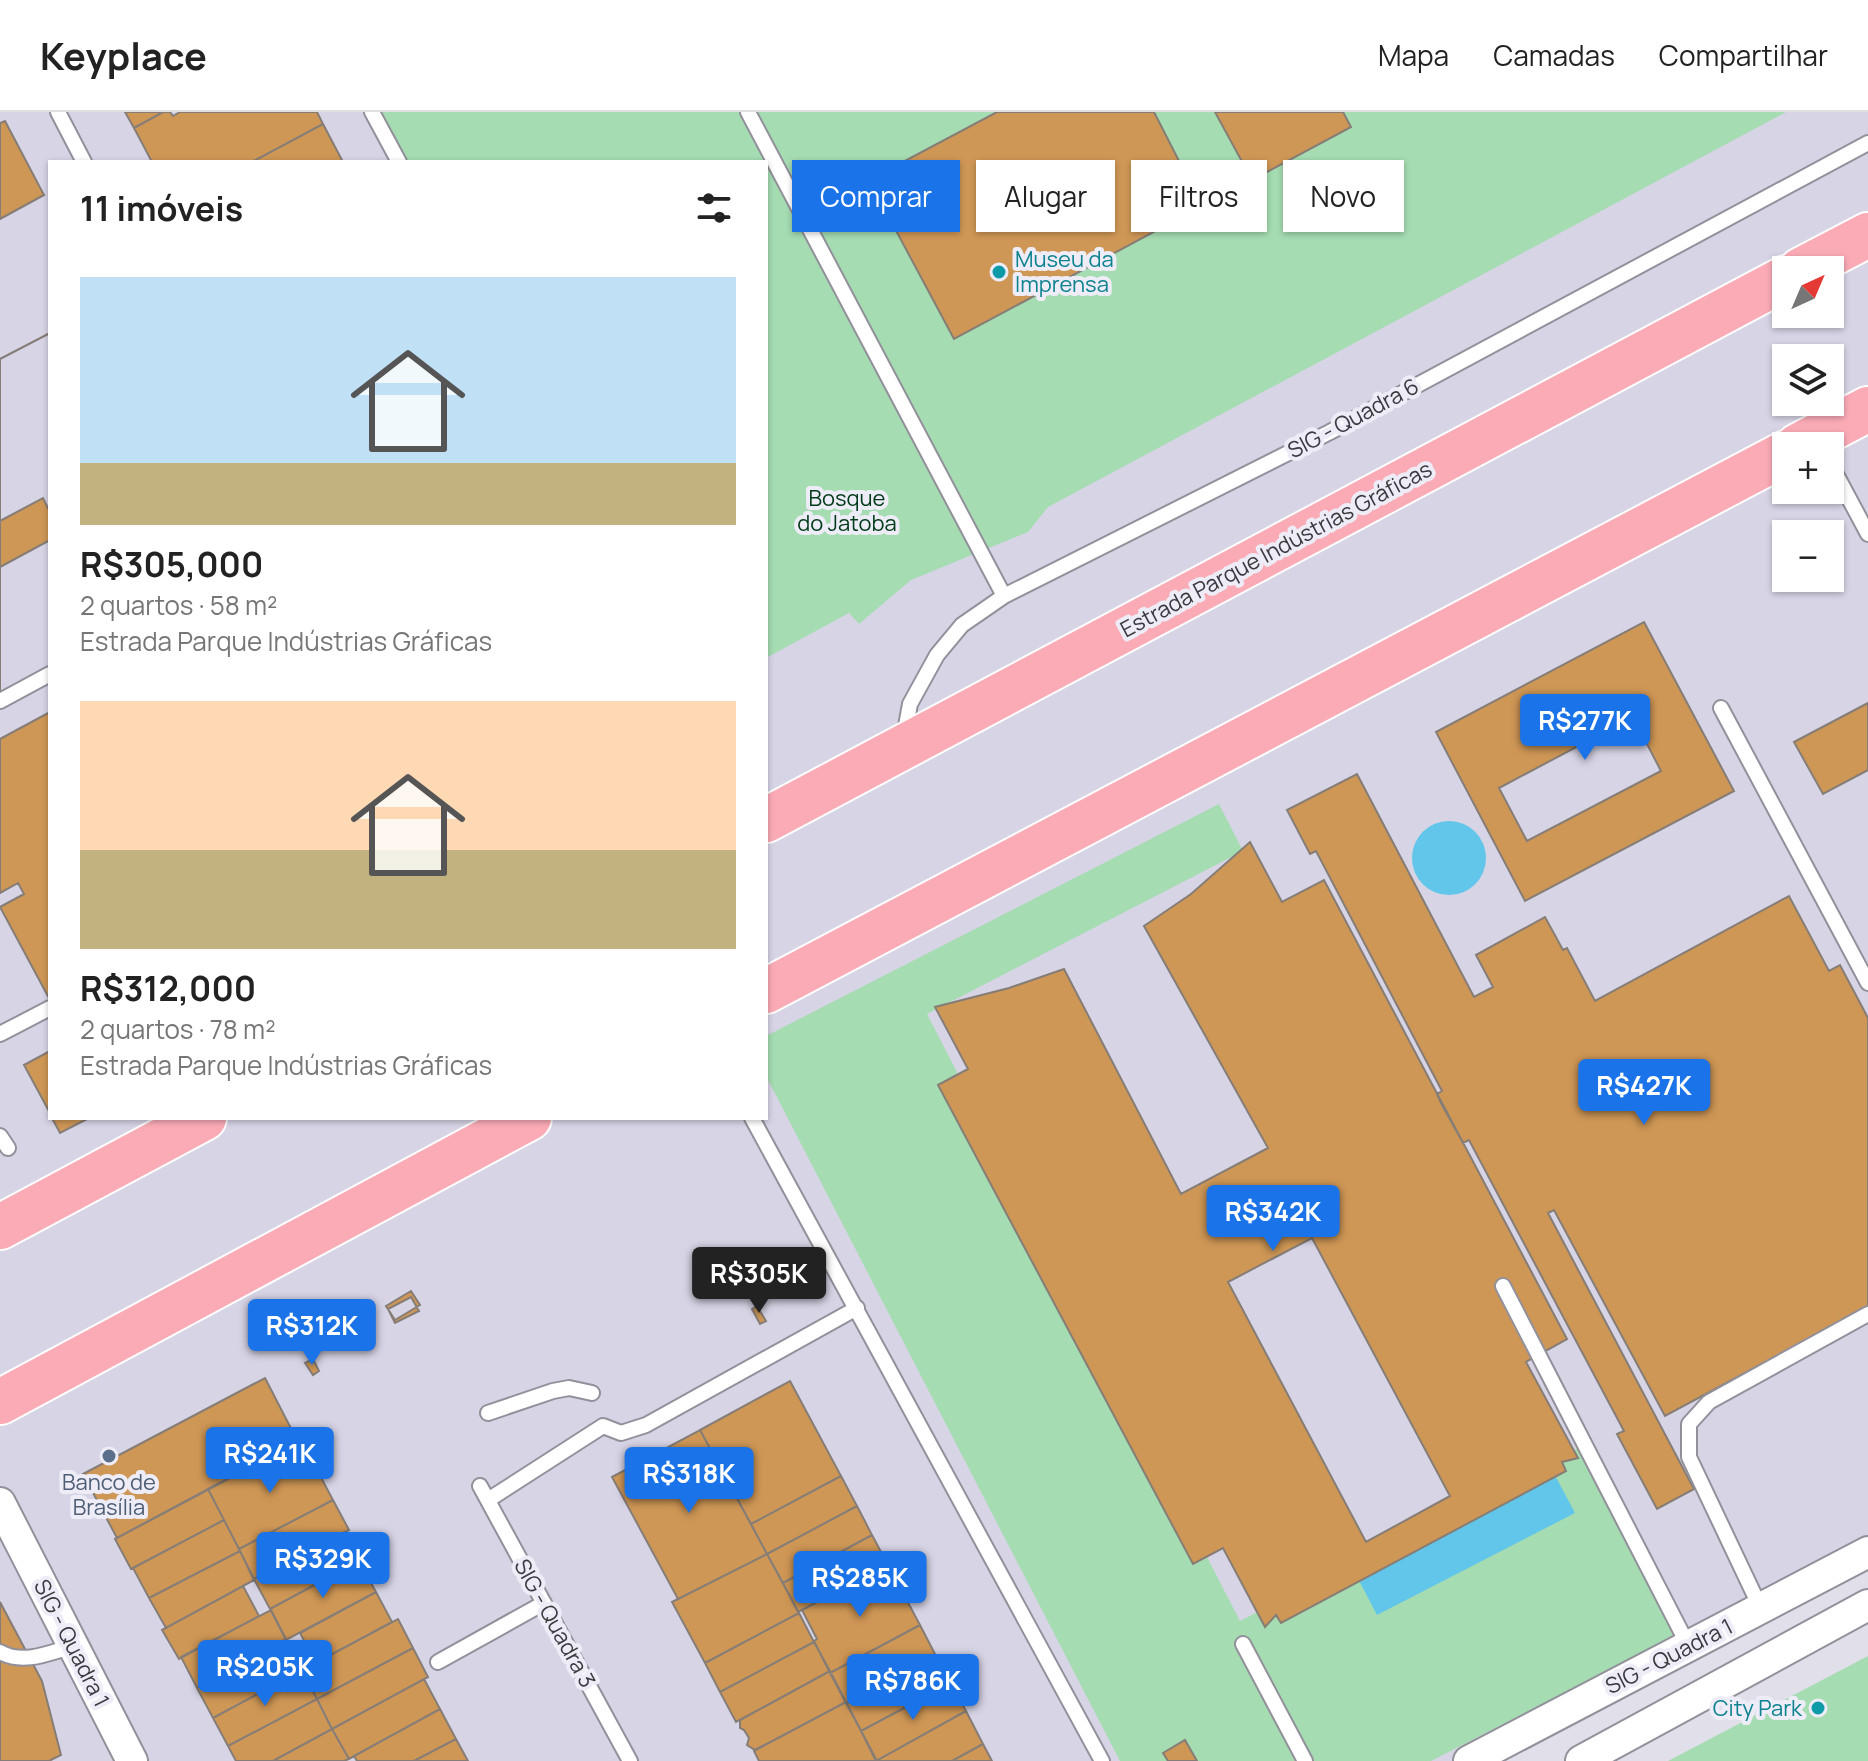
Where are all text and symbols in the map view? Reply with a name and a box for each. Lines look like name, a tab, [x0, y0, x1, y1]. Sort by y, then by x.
text: Keyplace	[40, 29, 207, 81]
text: Mapa	[1378, 36, 1449, 74]
text: Camadas	[1493, 36, 1615, 74]
text: Compartilhar	[1659, 36, 1828, 74]
chip: Comprar	[792, 160, 960, 232]
chip: Alugar	[976, 160, 1115, 232]
chip: Filtros	[1131, 160, 1267, 232]
chip: Novo	[1283, 160, 1404, 232]
text: 11 imóveis	[80, 185, 243, 231]
icon: filters	[692, 186, 736, 230]
place label: Museu da Imprensa	[1015, 244, 1114, 299]
north arrow	[1772, 256, 1844, 328]
map controls	[1772, 256, 1844, 592]
marker: Museu da Imprensa	[990, 263, 1008, 281]
icon: home	[336, 329, 480, 473]
button: layers	[1772, 344, 1844, 416]
street label: SIG - Quadra 6	[1282, 371, 1424, 465]
button: +	[1772, 432, 1844, 504]
street label: Estrada Parque Indústrias Gráficas	[1115, 454, 1437, 644]
park label: Bosque do Jatoba	[797, 483, 897, 538]
button: −	[1772, 520, 1844, 592]
text: R$305,000	[80, 541, 263, 587]
text: 2 quartos · 58 m²	[80, 587, 278, 623]
text: Estrada Parque Indústrias Gráficas	[80, 623, 492, 659]
pin: R$277K	[1520, 694, 1650, 762]
text: R$277K	[1538, 702, 1632, 738]
icon: home	[336, 753, 480, 897]
text: R$312,000	[80, 965, 256, 1011]
text: 2 quartos · 78 m²	[80, 1011, 276, 1047]
text: Estrada Parque Indústrias Gráficas	[80, 1047, 492, 1083]
pin: R$427K	[1579, 1059, 1709, 1127]
text: R$427K	[1596, 1067, 1692, 1103]
pin: R$342K	[1208, 1185, 1338, 1253]
text: R$342K	[1225, 1193, 1321, 1229]
pin: R$305K	[694, 1247, 824, 1315]
text: R$305K	[710, 1255, 808, 1291]
pin: R$312K	[247, 1299, 377, 1367]
text: R$312K	[266, 1307, 358, 1343]
pin: R$241K	[205, 1427, 335, 1495]
text: R$241K	[224, 1435, 316, 1471]
marker: Banco de Brasília	[100, 1447, 118, 1465]
pin: R$318K	[624, 1447, 754, 1515]
text: R$318K	[643, 1455, 735, 1491]
place label: Banco de Brasília	[62, 1467, 156, 1522]
pin: R$329K	[258, 1532, 388, 1600]
text: R$329K	[274, 1540, 372, 1576]
pin: R$285K	[795, 1551, 925, 1619]
street label: SIG - Quadra 3	[507, 1553, 603, 1693]
text: R$285K	[812, 1559, 908, 1595]
street label: SIG - Quadra 1	[27, 1574, 117, 1712]
street label: SIG - Quadra 1	[1600, 1611, 1738, 1701]
pin: R$205K	[200, 1640, 330, 1708]
text: R$205K	[216, 1648, 314, 1684]
pin: R$786K	[848, 1654, 978, 1722]
text: R$786K	[865, 1662, 961, 1698]
place label: City Park	[1713, 1693, 1803, 1723]
marker: City Park	[1809, 1699, 1827, 1717]

